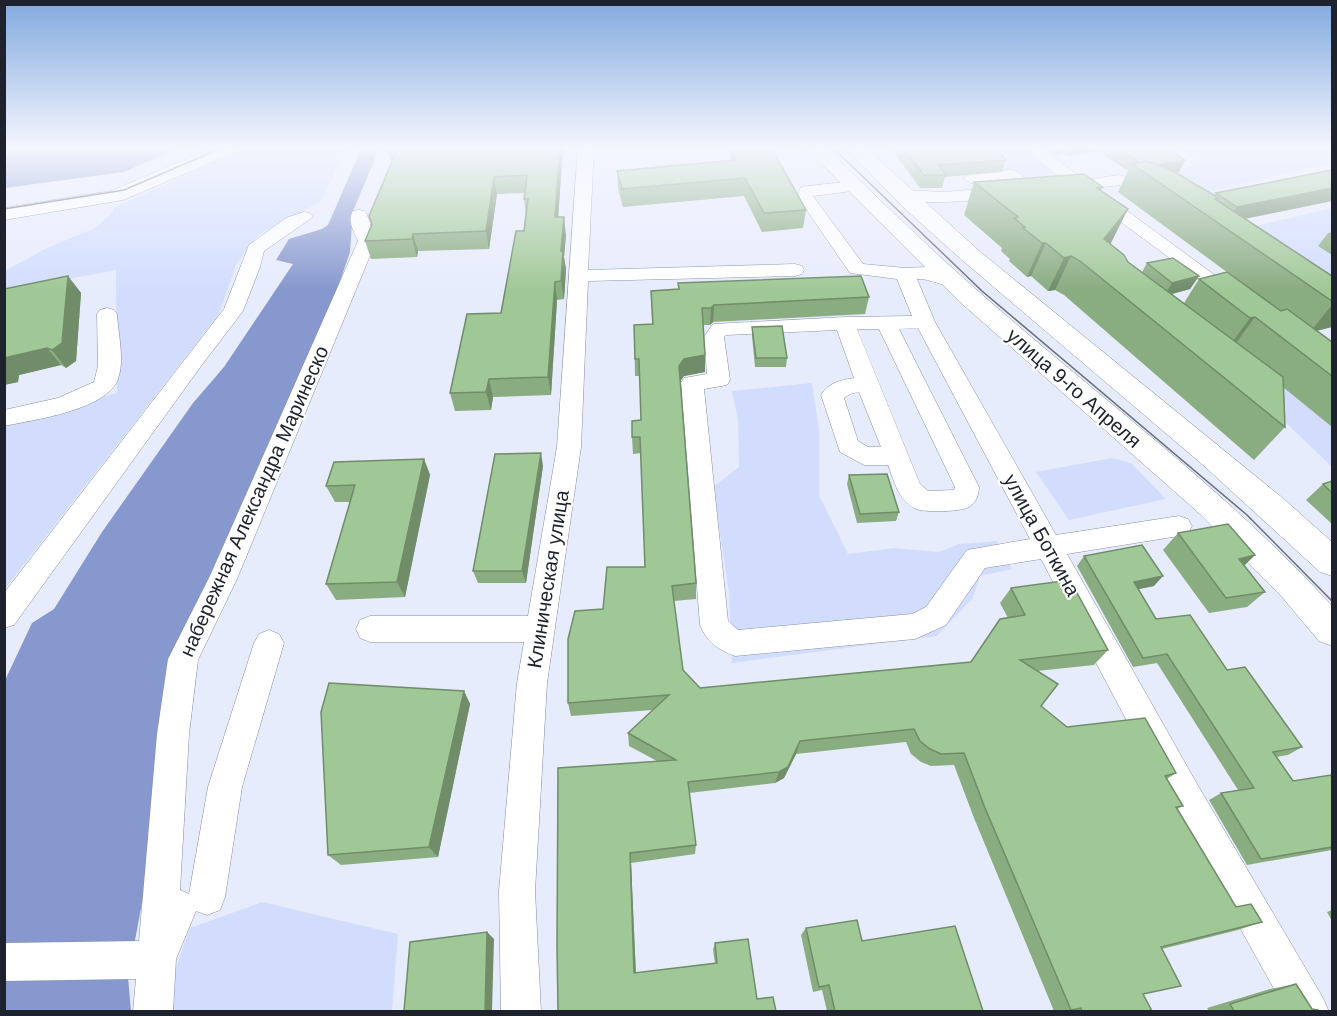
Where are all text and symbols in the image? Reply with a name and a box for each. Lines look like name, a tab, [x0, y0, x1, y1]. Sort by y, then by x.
street label: улица 9-го Апреля	[1003, 324, 1145, 452]
street label: набережная Александра Маринеско	[175, 342, 333, 660]
street label: улица Боткина	[1000, 470, 1085, 600]
street label: Клиническая улица	[523, 488, 573, 670]

